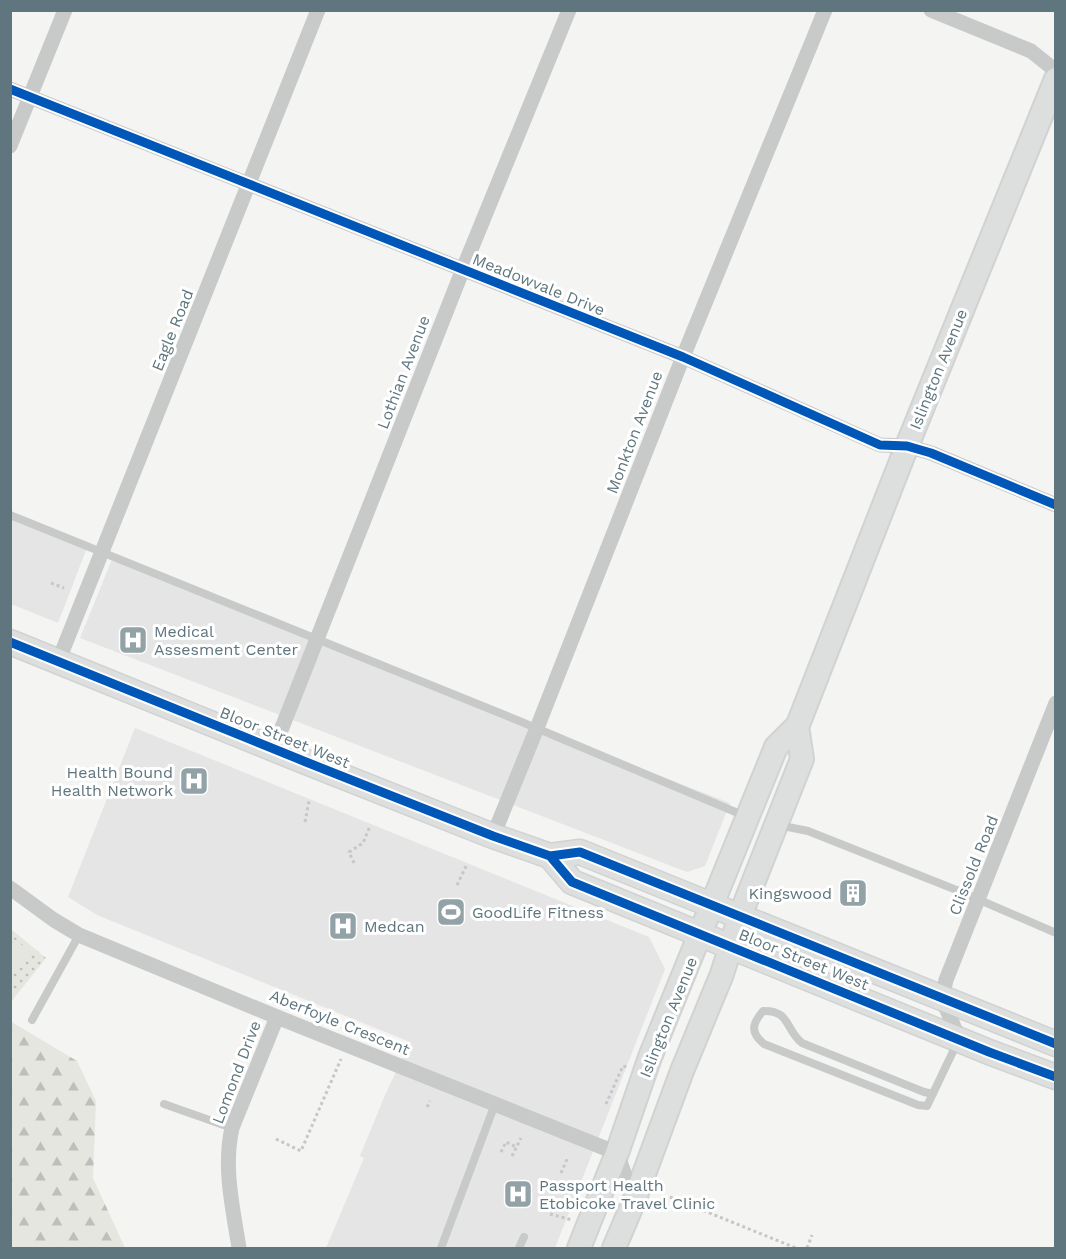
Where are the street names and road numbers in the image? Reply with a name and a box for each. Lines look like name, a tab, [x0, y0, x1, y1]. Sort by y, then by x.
street label: Meadowvale Drive	[470, 249, 608, 320]
street label: Eagle Road	[147, 287, 197, 374]
street label: Islington Avenue	[906, 306, 971, 432]
street label: Lothian Avenue	[373, 313, 434, 432]
street label: Monkton Avenue	[602, 368, 667, 496]
street label: Bloor Street West	[217, 703, 353, 772]
street label: Clissold Road	[945, 812, 1002, 918]
street label: Bloor Street West	[736, 925, 872, 994]
street label: Islington Avenue	[636, 954, 701, 1080]
street label: Aberfoyle Crescent	[267, 986, 413, 1059]
street label: Lomond Drive	[208, 1018, 265, 1126]

